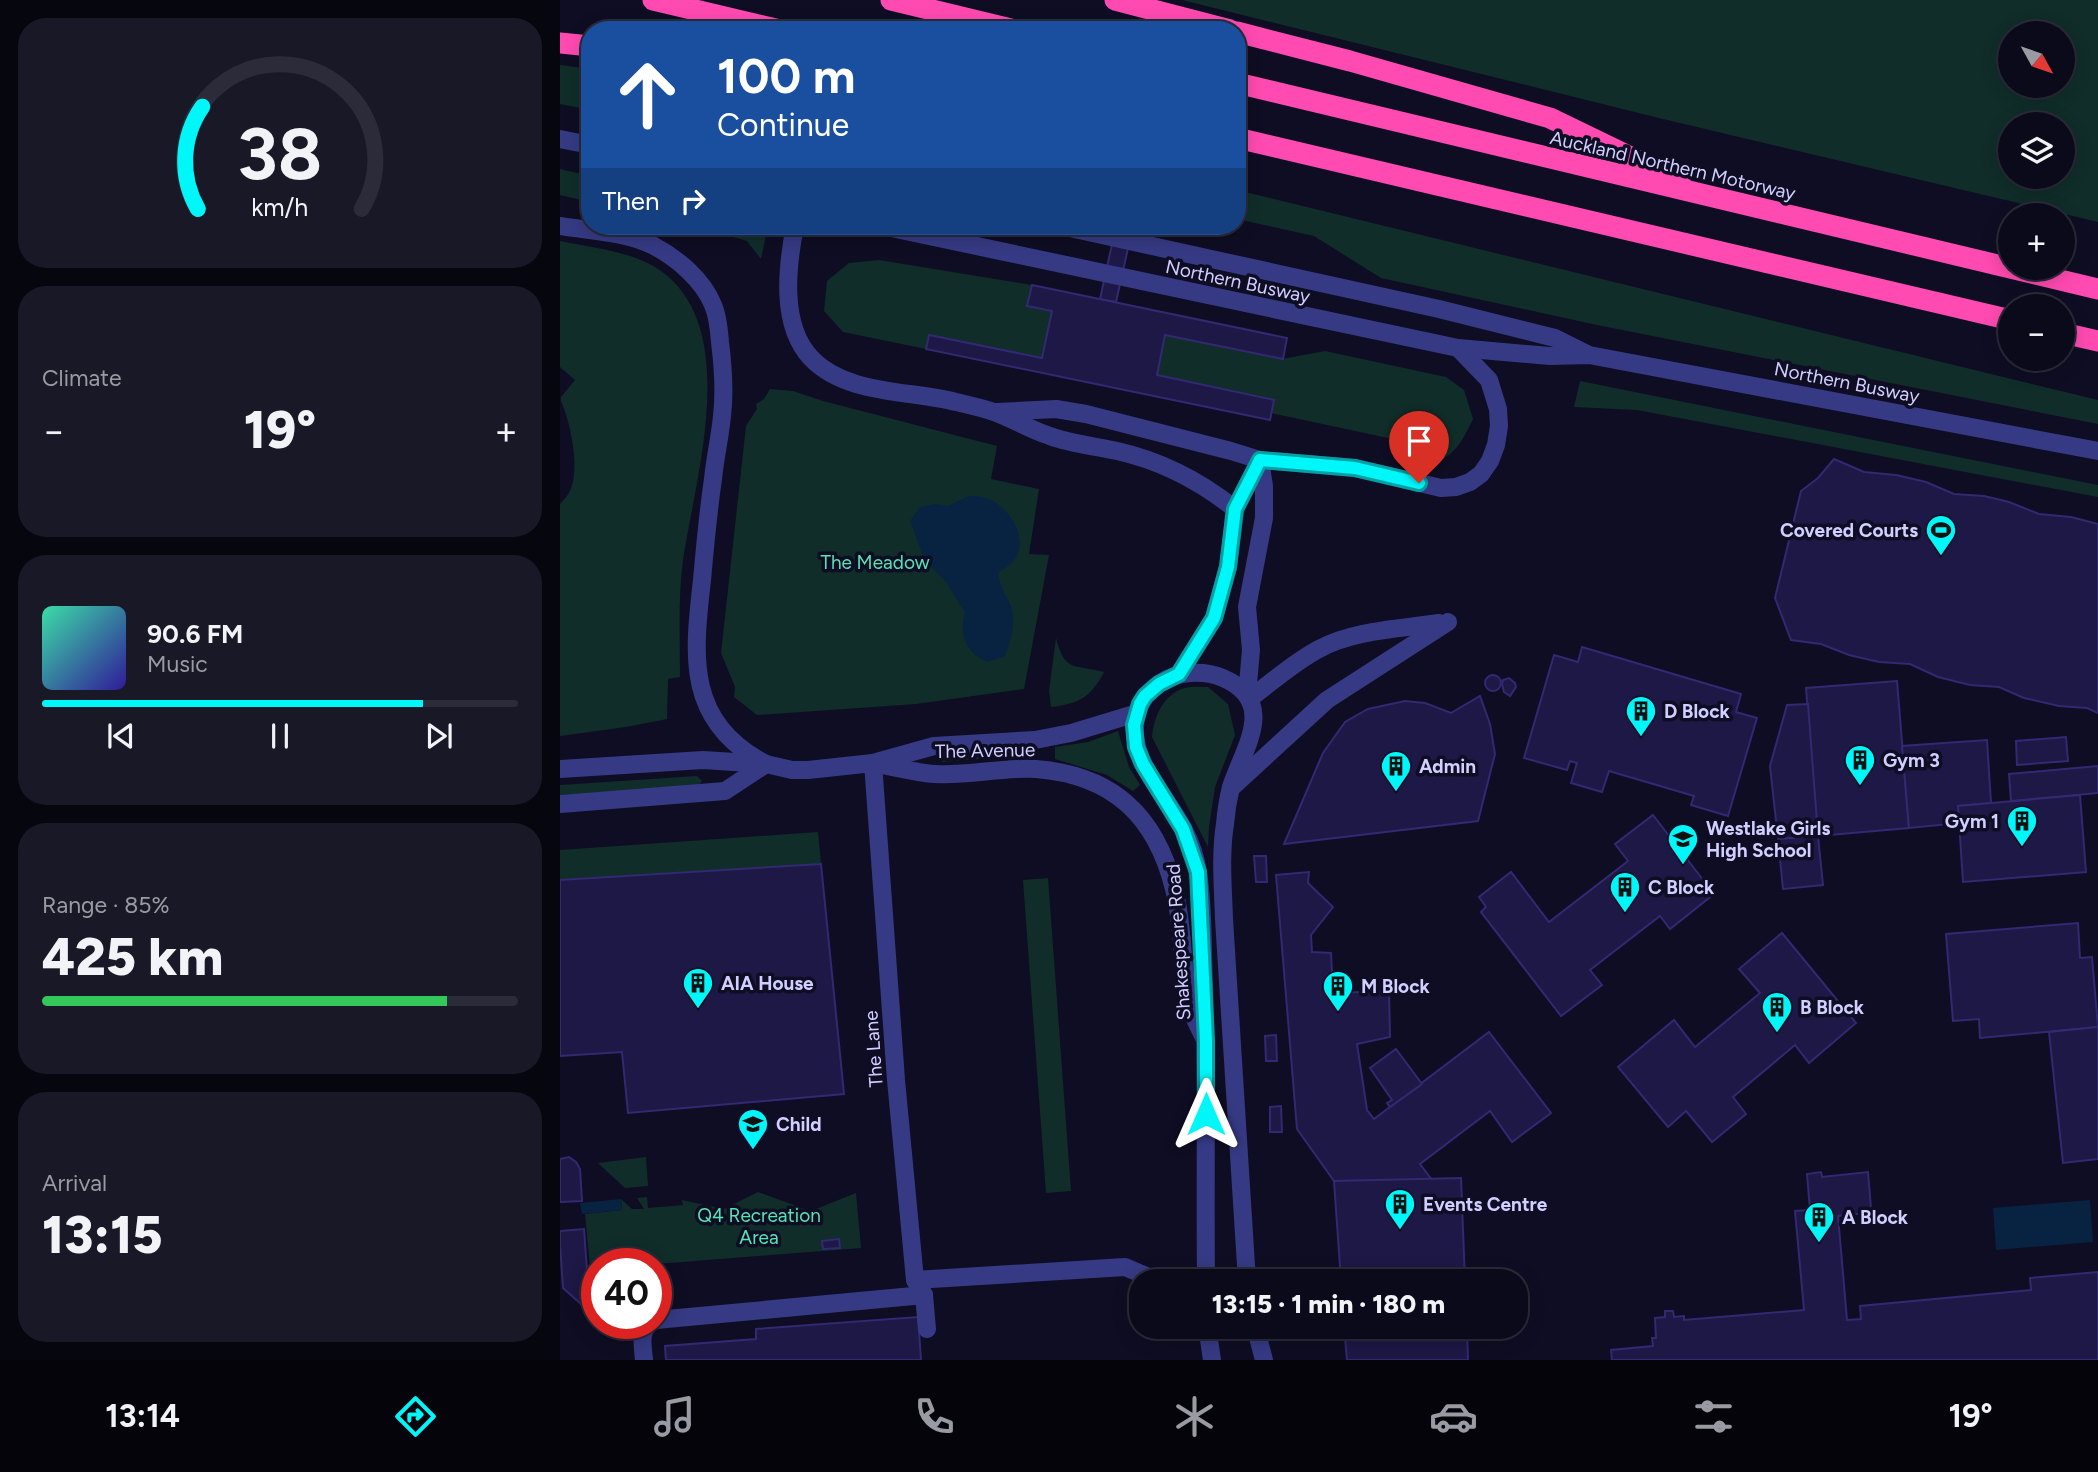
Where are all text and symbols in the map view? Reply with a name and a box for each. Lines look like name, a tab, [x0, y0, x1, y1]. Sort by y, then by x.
north arrow	[1998, 21, 2076, 98]
map controls	[1998, 21, 2075, 371]
text: 100 m	[717, 46, 856, 105]
icon: ahead	[602, 49, 693, 140]
text: Continue	[717, 106, 849, 144]
text: 38	[237, 111, 323, 198]
button: layers	[1998, 112, 2075, 189]
street label: Auckland Northern Motorway	[1548, 126, 1798, 205]
icon: right	[674, 182, 712, 220]
text: Then	[602, 185, 660, 217]
text: km/h	[251, 192, 309, 222]
button: +	[1998, 203, 2075, 280]
street label: Northern Busway	[1163, 255, 1312, 308]
button: −	[1998, 294, 2075, 371]
street label: Northern Busway	[1772, 357, 1921, 408]
text: Climate	[42, 364, 121, 392]
text: 19°	[244, 399, 316, 461]
text: −	[42, 408, 66, 454]
text: +	[494, 408, 518, 454]
pin	[1389, 411, 1449, 483]
icon: arrive	[1400, 422, 1438, 460]
sports icon: Covered Courts	[1924, 513, 1958, 557]
place label: Covered Courts	[1780, 519, 1918, 542]
park label: The Meadow	[820, 551, 930, 574]
text: 90.6 FM	[147, 618, 243, 650]
text: Music	[147, 650, 208, 678]
building icon: D Block	[1624, 694, 1658, 738]
place label: D Block	[1664, 700, 1731, 723]
icon: previous	[102, 717, 140, 755]
icon: pause	[261, 717, 299, 755]
icon: next	[420, 717, 458, 755]
street label: The Avenue	[935, 738, 1035, 763]
building icon: Gym 3	[1843, 743, 1877, 787]
building icon: Admin	[1379, 749, 1413, 793]
place label: Gym 3	[1883, 749, 1940, 772]
place label: Admin	[1419, 755, 1476, 778]
building icon: Gym 1	[2005, 804, 2039, 848]
place label: Gym 1	[1945, 810, 1999, 833]
place label: Westlake Girls High School	[1706, 817, 1830, 862]
school or university icon: Westlake Girls High School	[1666, 822, 1700, 866]
street label: Shakespeare Road	[1162, 863, 1195, 1021]
building icon: C Block	[1608, 870, 1642, 914]
place label: C Block	[1648, 876, 1715, 899]
text: Range · 85%	[42, 891, 170, 919]
text: 425 km	[42, 926, 223, 988]
building icon: AIA House	[681, 966, 715, 1010]
building icon: M Block	[1321, 969, 1355, 1013]
place label: AIA House	[721, 972, 814, 995]
place label: M Block	[1361, 975, 1431, 998]
building icon: B Block	[1760, 990, 1794, 1034]
place label: B Block	[1800, 996, 1865, 1019]
street label: The Lane	[859, 1010, 888, 1088]
position arrow	[1169, 1077, 1243, 1151]
school or university icon: Child	[736, 1107, 770, 1151]
place label: Child	[776, 1113, 822, 1136]
text: Arrival	[42, 1169, 107, 1197]
building icon: Events Centre	[1383, 1187, 1417, 1231]
place label: Events Centre	[1423, 1193, 1548, 1216]
building icon: A Block	[1802, 1200, 1836, 1244]
text: 13:15	[42, 1204, 163, 1266]
park label: Q4 Recreation Area	[697, 1204, 821, 1249]
place label: A Block	[1842, 1206, 1909, 1229]
speed limit sign: 40	[581, 1248, 672, 1339]
text: 13:15 · 1 min · 180 m	[1212, 1288, 1445, 1320]
icon: directions	[391, 1392, 440, 1441]
icon: music	[650, 1392, 699, 1441]
icon: phone	[910, 1392, 959, 1441]
icon: climate	[1170, 1392, 1219, 1441]
icon: car	[1429, 1392, 1478, 1441]
icon: filters	[1689, 1392, 1738, 1441]
text: 13:14	[105, 1397, 180, 1435]
text: 19°	[1949, 1397, 1993, 1435]

